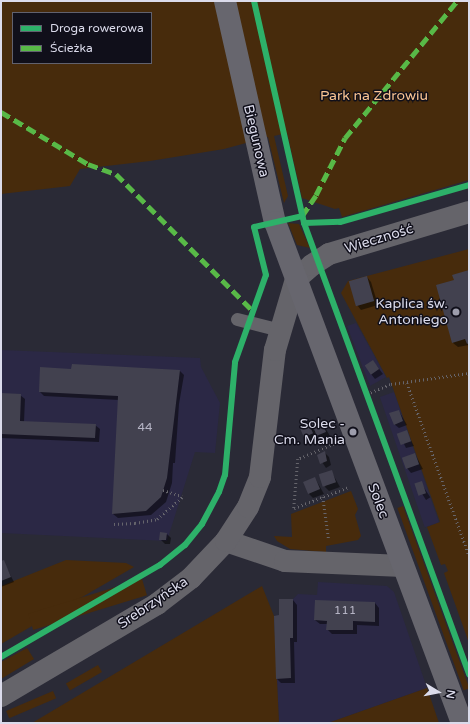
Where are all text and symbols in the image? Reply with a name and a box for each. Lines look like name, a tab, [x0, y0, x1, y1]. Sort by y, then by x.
legend	[12, 12, 152, 64]
text: Droga rowerowa	[50, 21, 144, 35]
text: Ścieżka	[50, 41, 93, 55]
park label: Park na Zdrowiu	[320, 88, 428, 104]
street label: Biegunowa	[239, 103, 273, 179]
street label: Wieczność	[343, 221, 415, 257]
place label: Kaplica św. Antoniego	[375, 296, 448, 328]
marker: Kaplica św. Antoniego	[451, 307, 461, 317]
place label: Solec - Cm. Mania	[274, 416, 345, 448]
house number: 44	[137, 421, 153, 435]
marker: Solec - Cm. Mania	[348, 427, 358, 437]
street label: Solec	[364, 481, 392, 521]
street label: Srebrzyńska	[115, 573, 191, 633]
house number: 111	[334, 604, 356, 618]
north arrow	[418, 672, 458, 712]
text: N	[443, 689, 457, 700]

